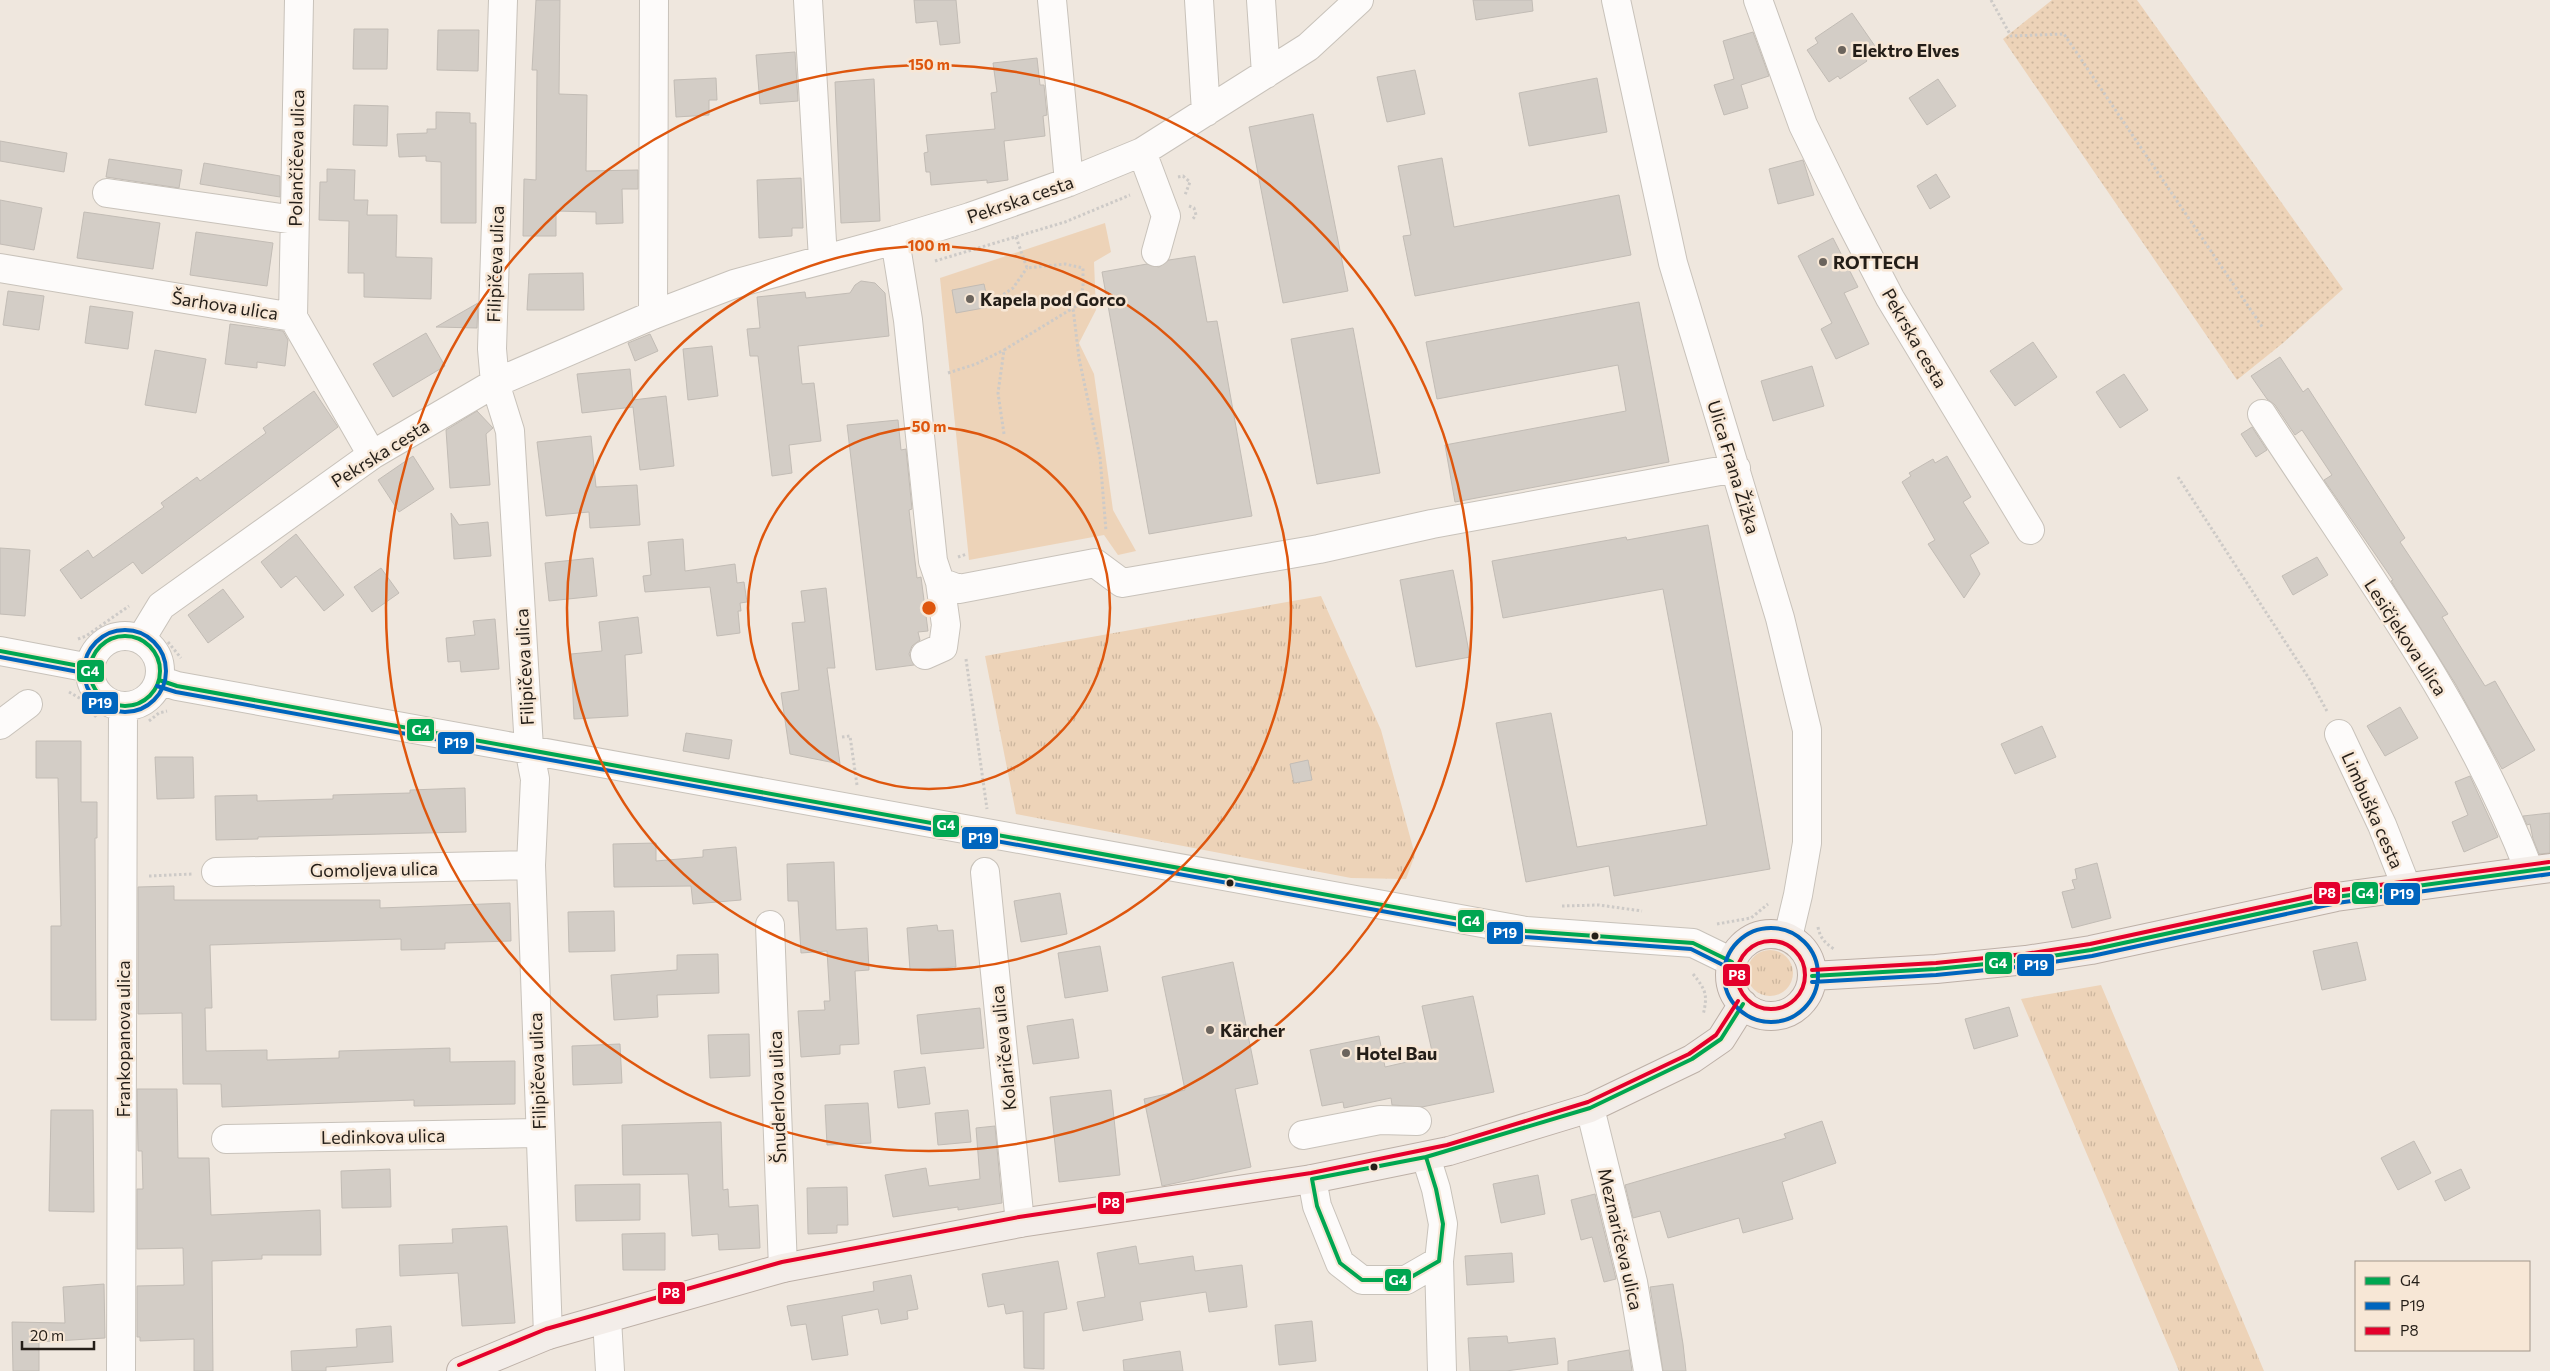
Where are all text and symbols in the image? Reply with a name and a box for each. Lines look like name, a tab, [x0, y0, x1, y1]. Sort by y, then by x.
place label: Elektro Elves	[1852, 39, 1959, 61]
marker: Elektro Elves	[1836, 44, 1848, 56]
text: 150 m	[908, 55, 950, 73]
street label: Polančičeva ulica	[284, 89, 308, 227]
street label: Pekrska cesta	[964, 170, 1076, 228]
street label: Filipičeva ulica	[482, 205, 508, 323]
text: 100 m	[908, 236, 950, 254]
place label: ROTTECH	[1833, 251, 1919, 273]
marker: ROTTECH	[1817, 256, 1829, 268]
street label: Pekrska cesta	[1878, 284, 1952, 392]
street label: Šarhova ulica	[170, 286, 280, 324]
place label: Kapela pod Gorco	[980, 288, 1126, 310]
marker: Kapela pod Gorco	[964, 293, 976, 305]
street label: Ulica Frana Žižka	[1703, 398, 1765, 536]
street label: Pekrska cesta	[327, 414, 433, 492]
text: 50 m	[912, 417, 946, 435]
street label: Lesičjekova ulica	[2360, 574, 2452, 700]
centre of rings	[920, 599, 938, 617]
street label: Filipičeva ulica	[510, 608, 538, 726]
line badge: G4	[76, 659, 105, 683]
text: G4	[81, 662, 100, 679]
line badge: P19	[81, 691, 119, 715]
text: P19	[88, 694, 112, 711]
line badge: G4	[406, 718, 435, 742]
text: G4	[412, 721, 431, 738]
line badge: P19	[437, 731, 475, 755]
text: P19	[444, 734, 468, 751]
street label: Limbuška cesta	[2337, 748, 2409, 872]
line badge: G4	[932, 814, 960, 838]
text: G4	[937, 816, 956, 833]
line badge: P19	[961, 826, 999, 850]
text: P19	[968, 829, 992, 846]
street label: Gomoljeva ulica	[310, 857, 438, 881]
unlabelled marker	[1225, 878, 1235, 888]
line badge: P8	[2313, 881, 2341, 905]
line badge: G4	[2351, 881, 2379, 905]
line badge: P19	[2383, 882, 2421, 906]
text: P8	[2318, 884, 2336, 901]
text: G4	[2356, 884, 2375, 901]
text: P19	[2390, 885, 2414, 902]
line badge: G4	[1457, 909, 1485, 933]
text: G4	[1462, 912, 1481, 929]
line badge: P19	[1486, 921, 1524, 945]
text: P19	[1493, 924, 1517, 941]
unlabelled marker	[1590, 931, 1600, 941]
line badge: G4	[1984, 951, 2013, 975]
line badge: P19	[2016, 953, 2055, 977]
text: G4	[1989, 954, 2008, 971]
text: P19	[2024, 956, 2048, 973]
street label: Frankopanova ulica	[112, 960, 134, 1118]
line badge: P8	[1722, 963, 1751, 987]
text: P8	[1728, 966, 1746, 983]
street label: Kolaričeva ulica	[985, 984, 1021, 1112]
street label: Filipičeva ulica	[524, 1012, 550, 1130]
place label: Kärcher	[1220, 1019, 1286, 1041]
marker: Kärcher	[1204, 1024, 1216, 1036]
street label: Šnuderlova ulica	[764, 1030, 790, 1164]
place label: Hotel Bau	[1356, 1042, 1437, 1064]
marker: Hotel Bau	[1340, 1047, 1352, 1059]
street label: Ledinkova ulica	[321, 1124, 445, 1148]
unlabelled marker	[1369, 1162, 1379, 1172]
street label: Meznaričeva ulica	[1594, 1166, 1648, 1312]
line badge: P8	[1097, 1191, 1125, 1215]
text: P8	[1102, 1194, 1120, 1211]
legend	[2355, 1261, 2530, 1351]
line badge: G4	[1384, 1268, 1412, 1292]
text: G4	[1389, 1271, 1408, 1288]
text: G4	[2400, 1271, 2420, 1289]
line badge: P8	[657, 1281, 686, 1305]
text: P8	[662, 1284, 680, 1301]
text: P19	[2400, 1296, 2425, 1314]
scale bar	[22, 1318, 95, 1350]
text: P8	[2400, 1321, 2419, 1339]
text: 20 m	[30, 1326, 64, 1344]

